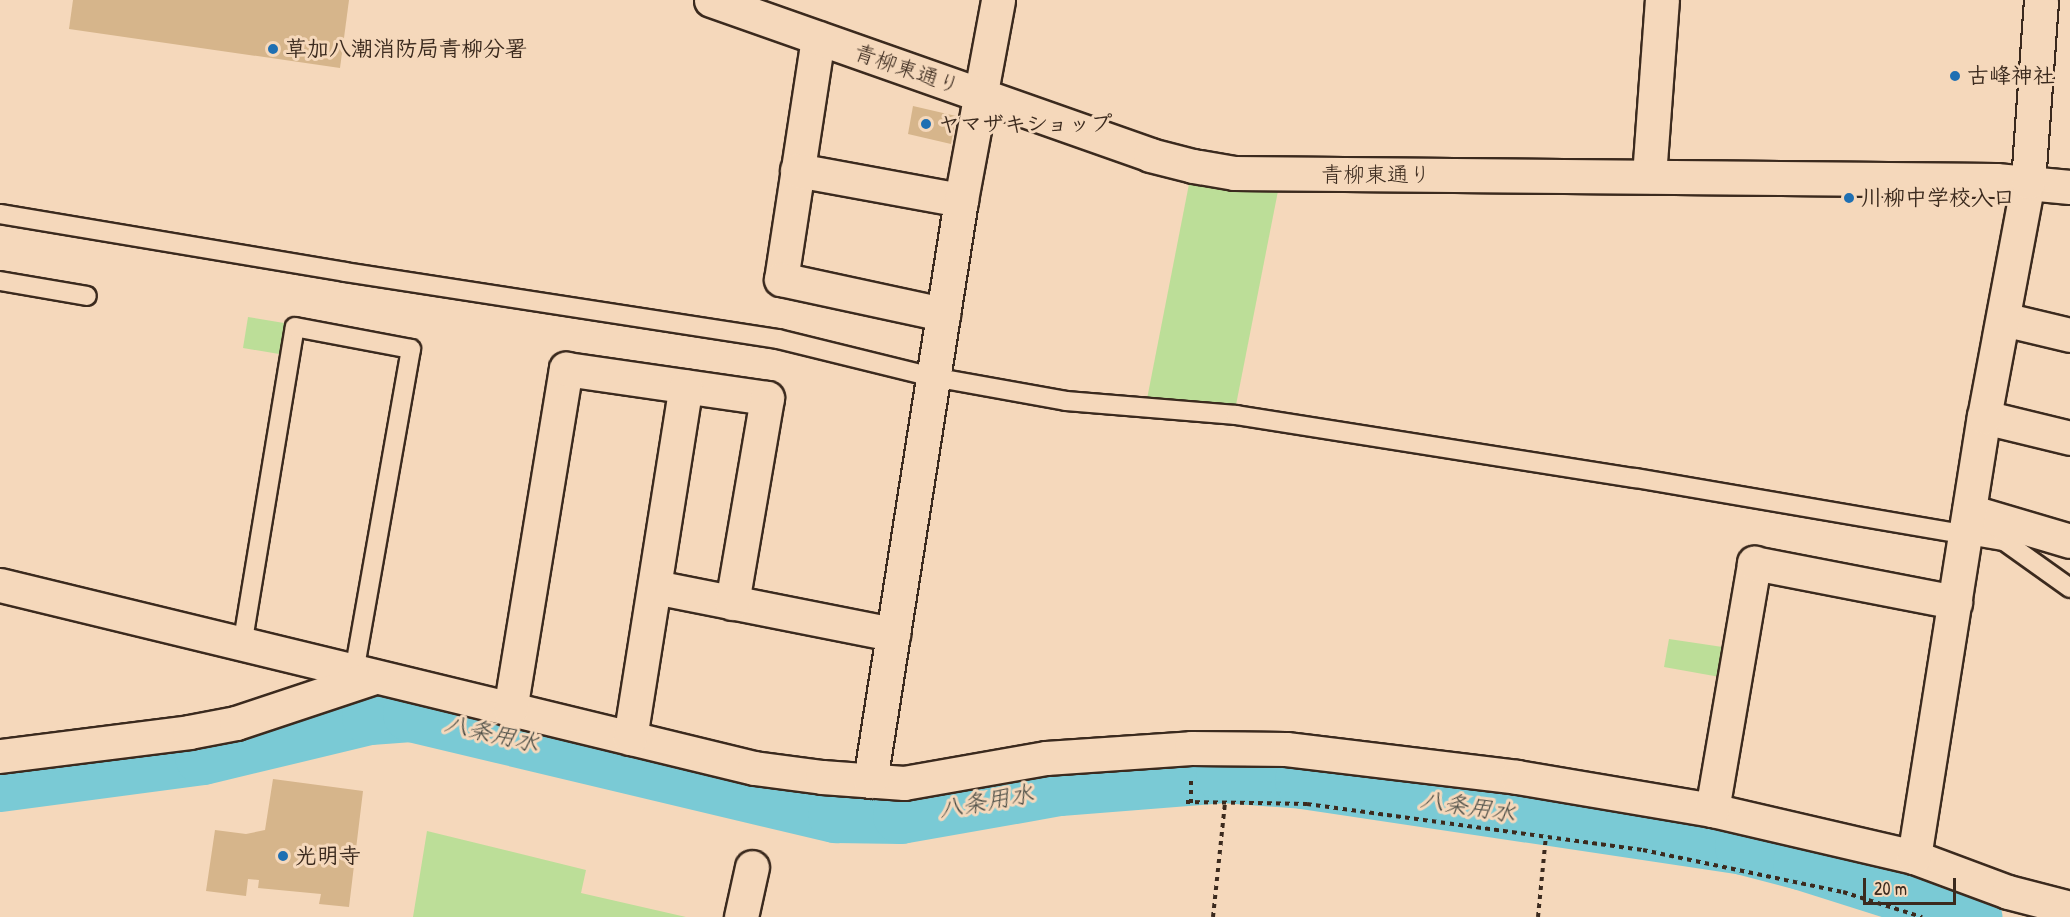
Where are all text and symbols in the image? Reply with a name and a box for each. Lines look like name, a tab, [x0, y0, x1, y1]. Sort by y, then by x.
place label: 草加八潮消防局青柳分署	[285, 36, 527, 62]
street label: 青柳東通り	[851, 39, 963, 99]
marker: 草加八潮消防局青柳分署	[266, 42, 280, 56]
place label: 古峰神社	[1967, 63, 2055, 89]
marker: 古峰神社	[1948, 69, 1962, 83]
place label: ヤマザキショップ	[938, 111, 1114, 137]
marker: ヤマザキショップ	[919, 117, 933, 131]
street label: 青柳東通り	[1321, 162, 1431, 188]
place label: 川柳中学校入口	[1861, 185, 2015, 211]
marker: 川柳中学校入口	[1842, 191, 1856, 205]
water label: 八条用水	[442, 708, 542, 758]
water label: 八条用水	[936, 778, 1036, 824]
water label: 八条用水	[1418, 784, 1518, 828]
place label: 光明寺	[295, 843, 361, 869]
marker: 光明寺	[276, 849, 290, 863]
scale bar	[1866, 866, 1959, 904]
text: 20 m	[1874, 876, 1907, 901]

